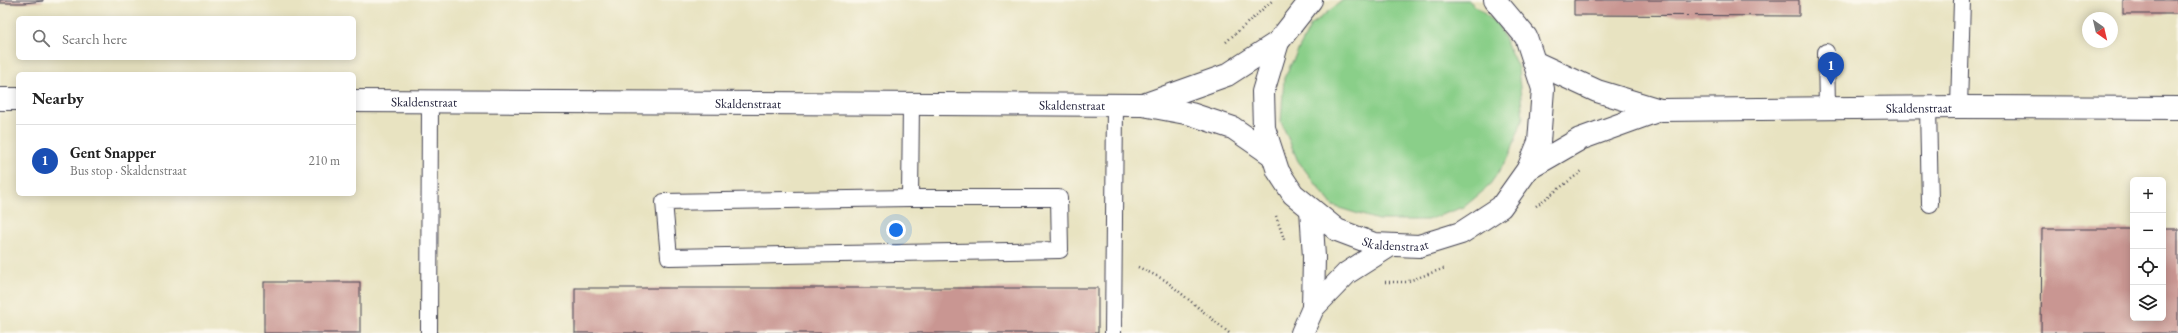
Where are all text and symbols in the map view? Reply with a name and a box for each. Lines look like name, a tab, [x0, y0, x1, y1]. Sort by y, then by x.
north arrow	[2082, 12, 2118, 48]
search box	[16, 16, 356, 60]
icon: search	[30, 27, 52, 49]
text: Search here	[62, 29, 127, 48]
pin: 1	[1818, 52, 1844, 85]
text: Nearby	[32, 87, 84, 109]
street label: Skaldenstraat	[391, 93, 457, 111]
street label: Skaldenstraat	[715, 95, 781, 112]
street label: Skaldenstraat	[1039, 96, 1105, 114]
street label: Skaldenstraat	[1886, 99, 1952, 117]
text: Gent Snapper	[70, 143, 156, 162]
text: 1	[42, 152, 48, 169]
text: 210 m	[309, 152, 340, 169]
text: Bus stop · Skaldenstraat	[70, 162, 187, 179]
map controls	[2130, 177, 2166, 321]
button: +	[2130, 177, 2166, 213]
button: −	[2130, 213, 2166, 249]
your location	[886, 220, 906, 240]
street label: Skaldenstraat	[1360, 232, 1431, 255]
button: locate	[2130, 249, 2166, 285]
button: layers	[2130, 285, 2166, 321]

